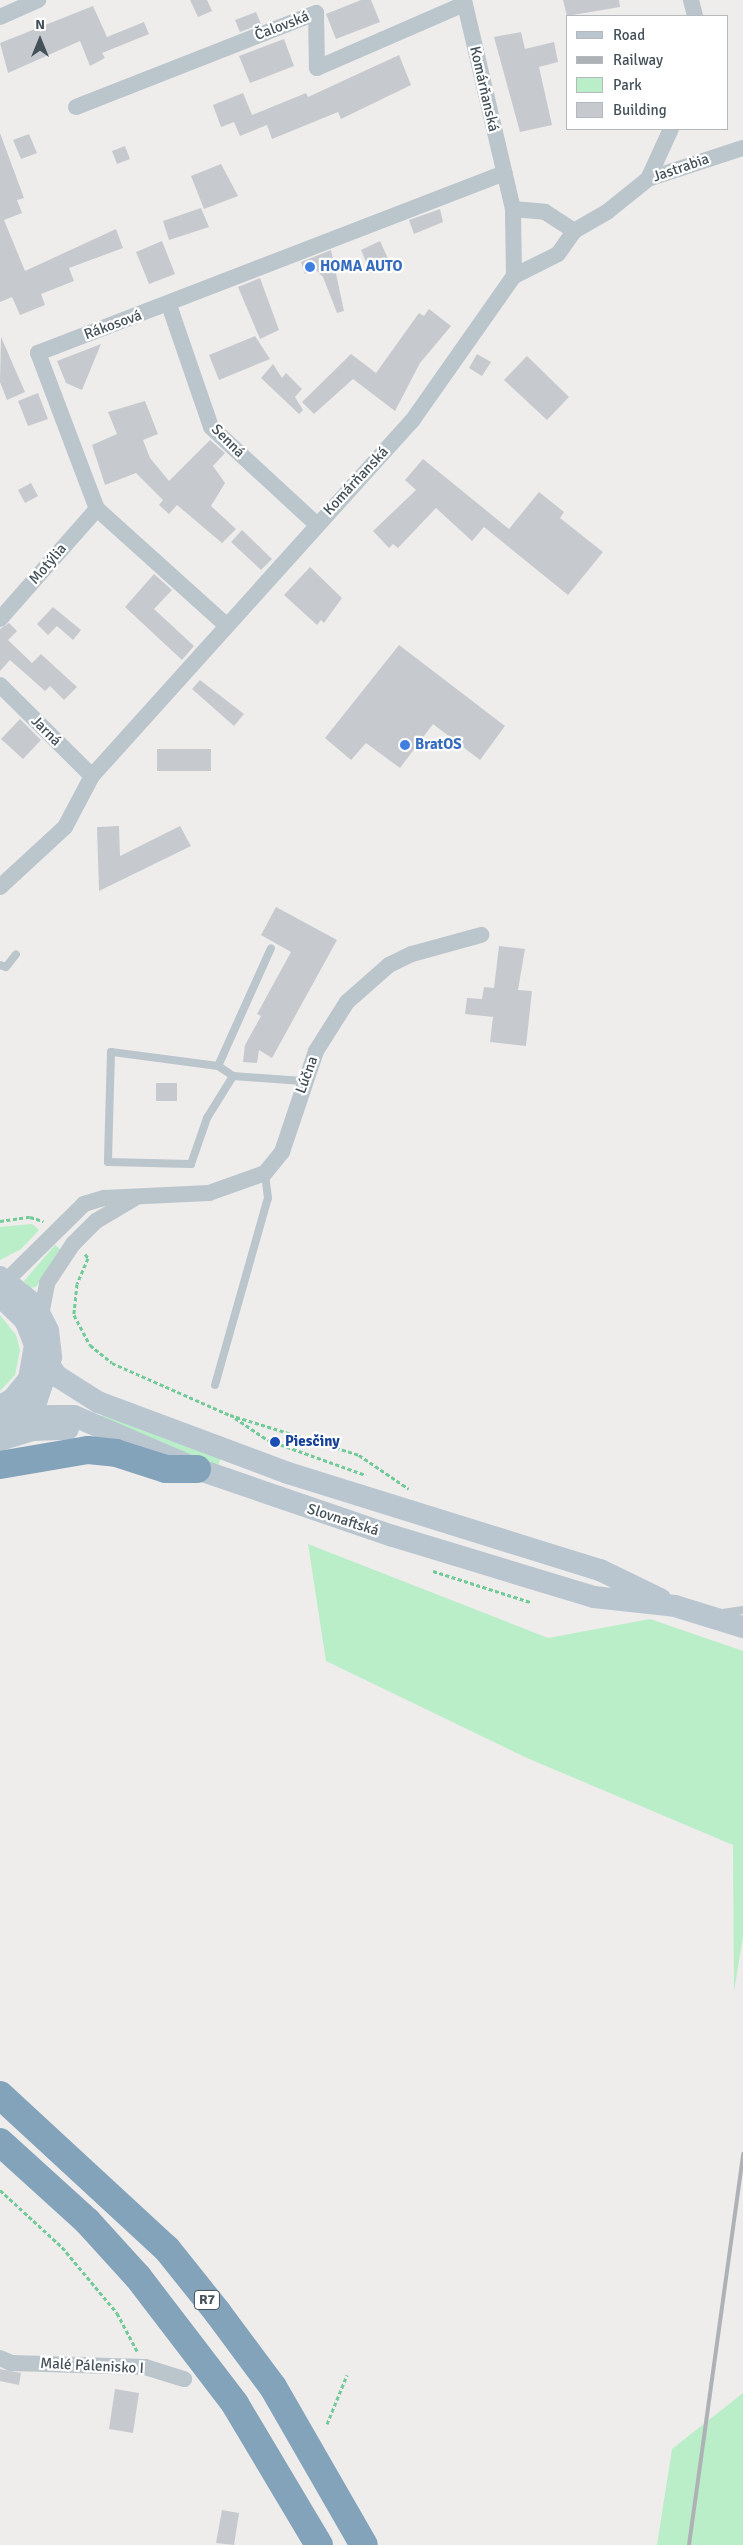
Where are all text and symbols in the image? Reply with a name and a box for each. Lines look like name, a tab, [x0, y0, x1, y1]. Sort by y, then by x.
street label: Čalovská	[252, 7, 312, 45]
north arrow	[15, 15, 65, 65]
legend	[566, 15, 728, 130]
text: N	[35, 16, 45, 33]
text: Road	[613, 26, 645, 44]
street label: Komárňanská	[465, 44, 503, 134]
text: Railway	[613, 51, 663, 69]
text: Park	[613, 76, 642, 94]
text: Building	[613, 101, 667, 119]
street label: Jastrabia	[650, 150, 712, 186]
place label: HOMA AUTO	[320, 258, 402, 276]
marker: HOMA AUTO	[304, 261, 316, 273]
street label: Rákosová	[82, 306, 144, 344]
street label: Senná	[208, 421, 248, 461]
street label: Komárňanská	[320, 443, 392, 519]
street label: Motýlia	[25, 540, 71, 588]
street label: Jarná	[27, 712, 65, 750]
place label: BratOS	[415, 736, 461, 754]
marker: BratOS	[399, 739, 411, 751]
street label: Lúčna	[292, 1054, 322, 1096]
place label: Piesčiny	[285, 1433, 340, 1451]
marker: Piesčiny	[269, 1436, 281, 1448]
street label: Slovnaftská	[305, 1500, 381, 1540]
road number: R7	[193, 2288, 221, 2312]
street label: Malé Pálenisko I	[40, 2354, 144, 2378]

